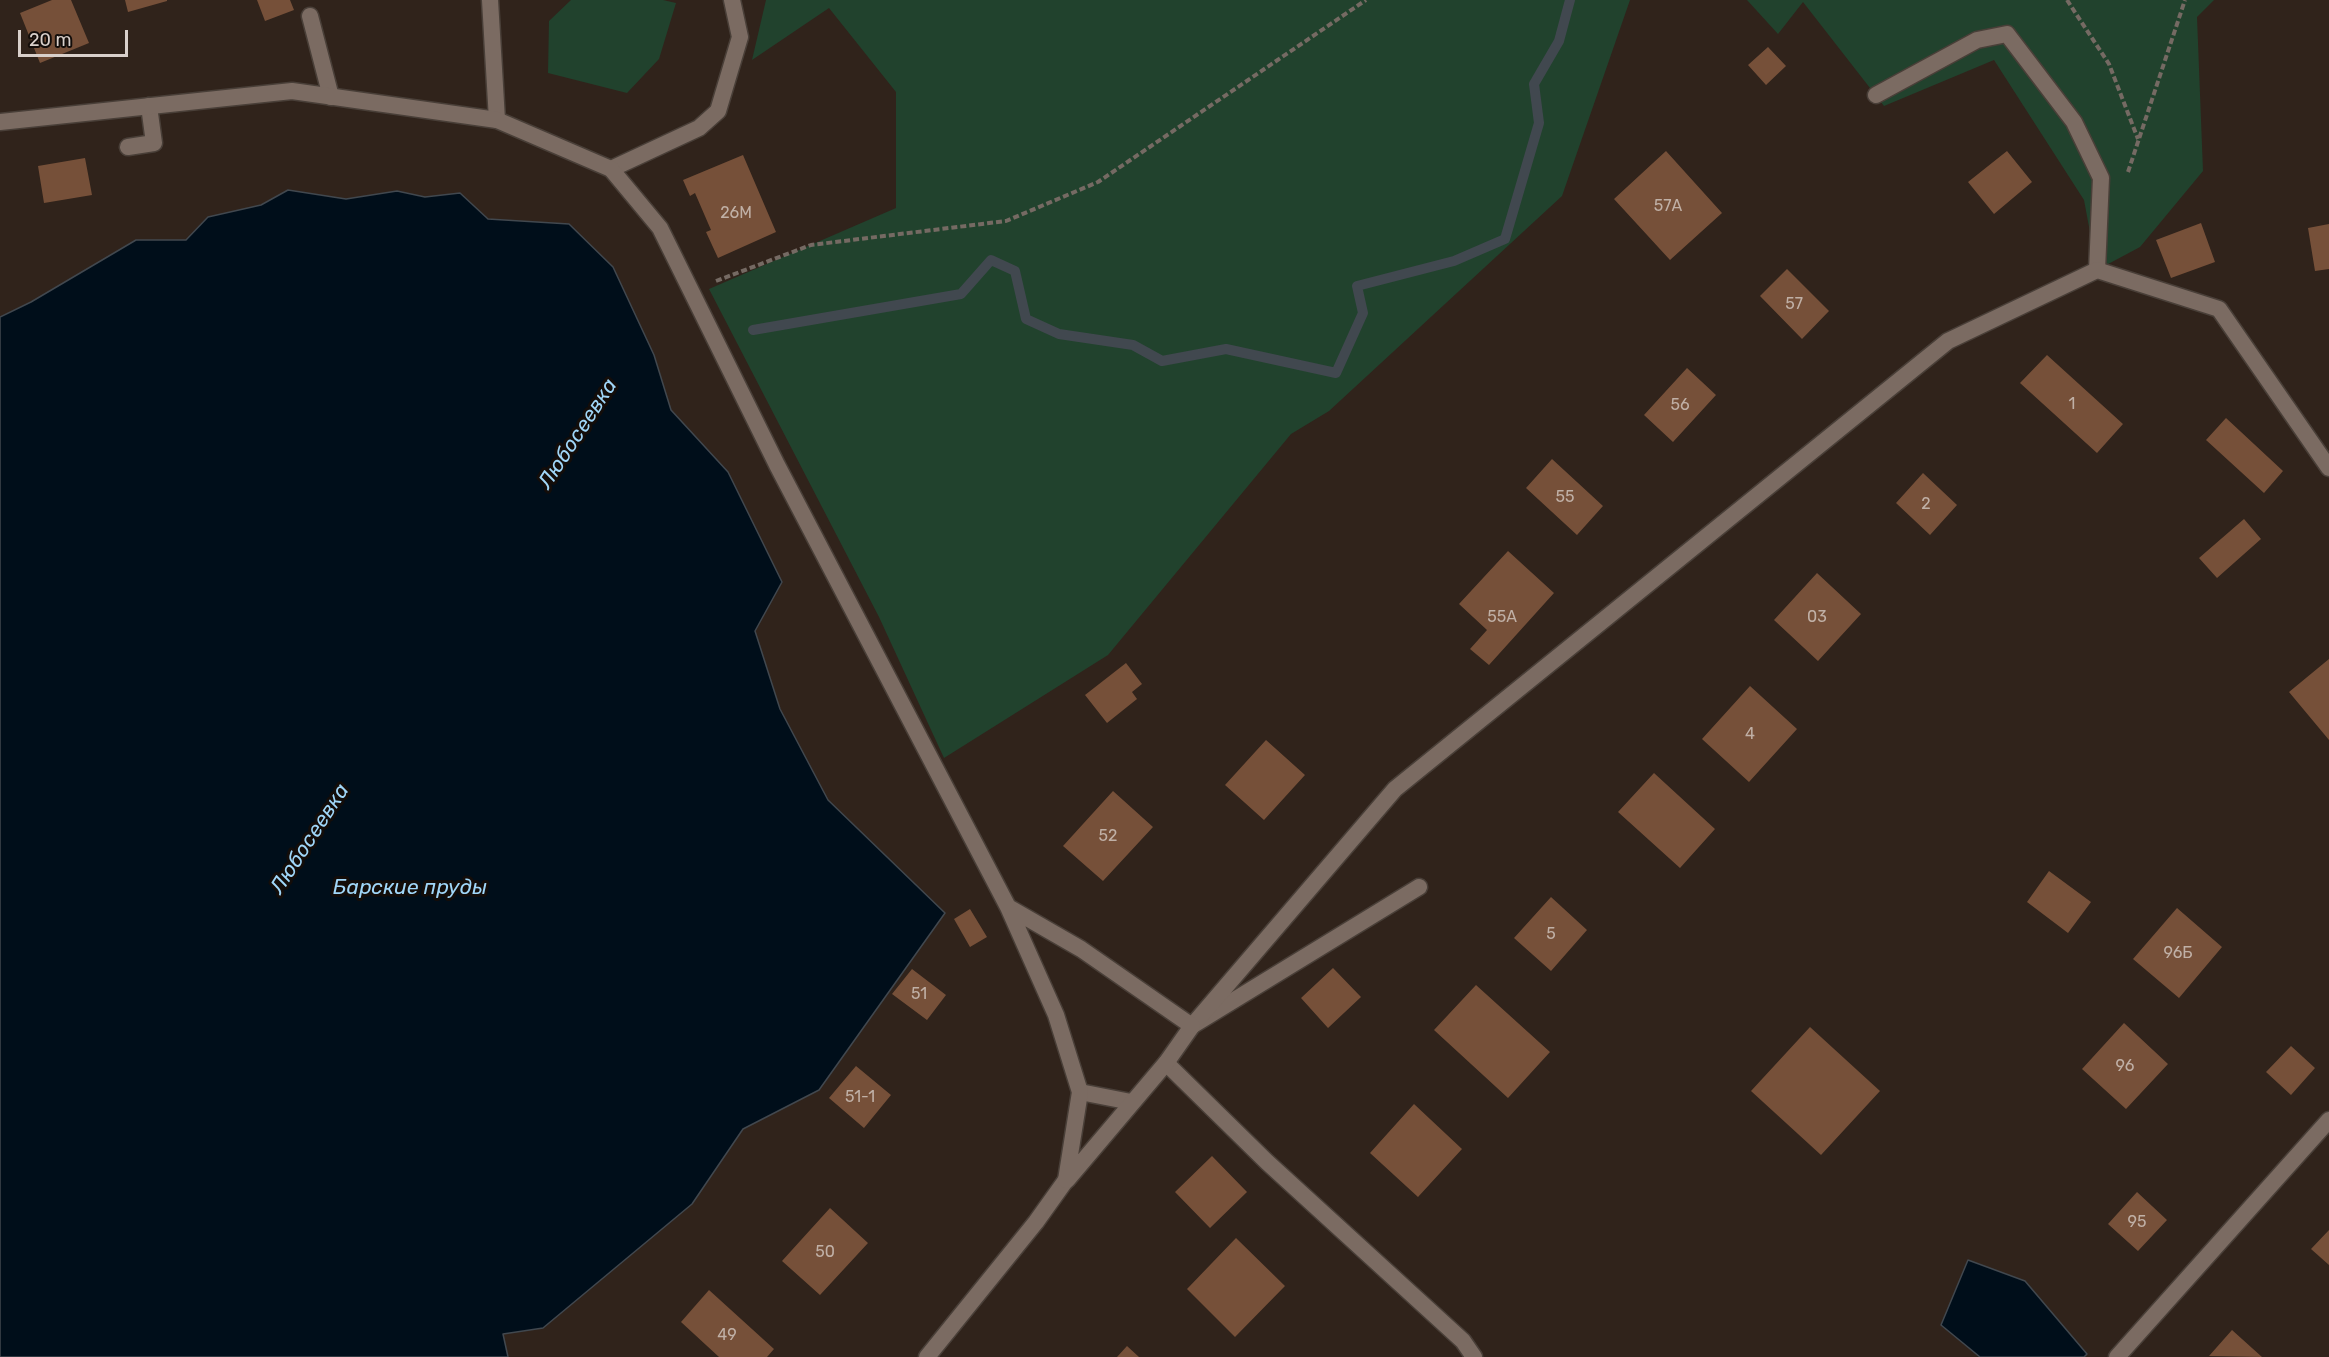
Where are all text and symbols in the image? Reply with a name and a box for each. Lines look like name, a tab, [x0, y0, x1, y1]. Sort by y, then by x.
scale bar	[21, 18, 130, 56]
text: 20 m	[29, 29, 71, 51]
house number: 57А	[1654, 196, 1682, 216]
house number: 26М	[720, 203, 752, 223]
house number: 57	[1785, 294, 1803, 314]
water label: Любосеевка	[533, 374, 623, 494]
house number: 1	[2069, 394, 2075, 414]
house number: 56	[1670, 395, 1690, 415]
house number: 55	[1555, 487, 1575, 507]
house number: 2	[1921, 494, 1931, 514]
house number: 55А	[1487, 607, 1517, 627]
house number: 03	[1807, 607, 1827, 627]
house number: 4	[1745, 724, 1755, 744]
water label: Любосеевка	[265, 779, 355, 899]
house number: 52	[1099, 826, 1117, 846]
water label: Барские пруды	[333, 875, 487, 901]
house number: 5	[1546, 924, 1556, 944]
house number: 96Б	[2163, 943, 2193, 963]
house number: 51	[911, 984, 927, 1004]
house number: 96	[2116, 1056, 2134, 1076]
house number: 51-1	[845, 1087, 875, 1107]
house number: 95	[2128, 1212, 2146, 1232]
house number: 50	[815, 1242, 835, 1262]
house number: 49	[717, 1325, 737, 1345]

